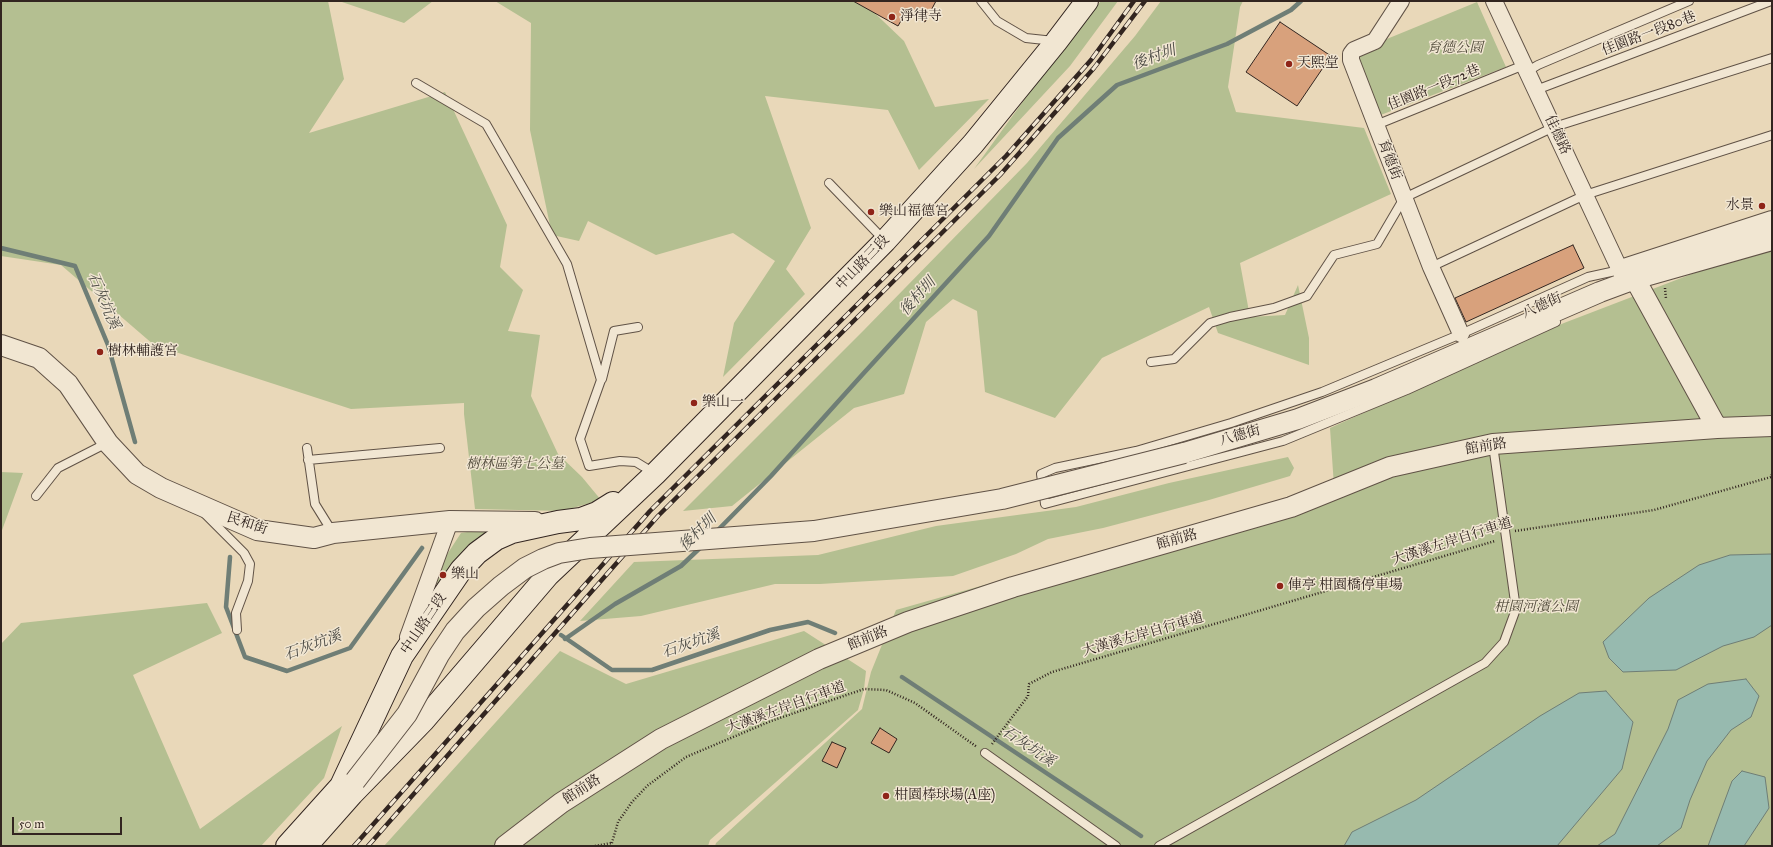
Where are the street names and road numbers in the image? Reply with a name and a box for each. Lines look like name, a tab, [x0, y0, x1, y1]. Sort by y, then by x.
street label: 佳園路一段80巷	[1600, 8, 1698, 60]
street label: 佳園路一段72巷	[1385, 62, 1483, 114]
street label: 佳德路	[1541, 112, 1573, 158]
street label: 育德街	[1374, 137, 1404, 183]
street label: 中山路三段	[833, 232, 893, 294]
street label: 八德街	[1519, 290, 1565, 322]
street label: 八德街	[1217, 422, 1263, 450]
street label: 館前路	[1464, 435, 1508, 459]
street label: 民和街	[224, 510, 270, 538]
street label: 大漢溪左岸自行車道	[1389, 515, 1515, 569]
street label: 館前路	[1154, 526, 1200, 554]
street label: 中山路三段	[397, 590, 451, 658]
street label: 大漢溪左岸自行車道	[1080, 610, 1206, 660]
street label: 館前路	[845, 623, 891, 655]
street label: 大漢溪左岸自行車道	[724, 679, 848, 737]
street label: 館前路	[560, 772, 604, 808]

